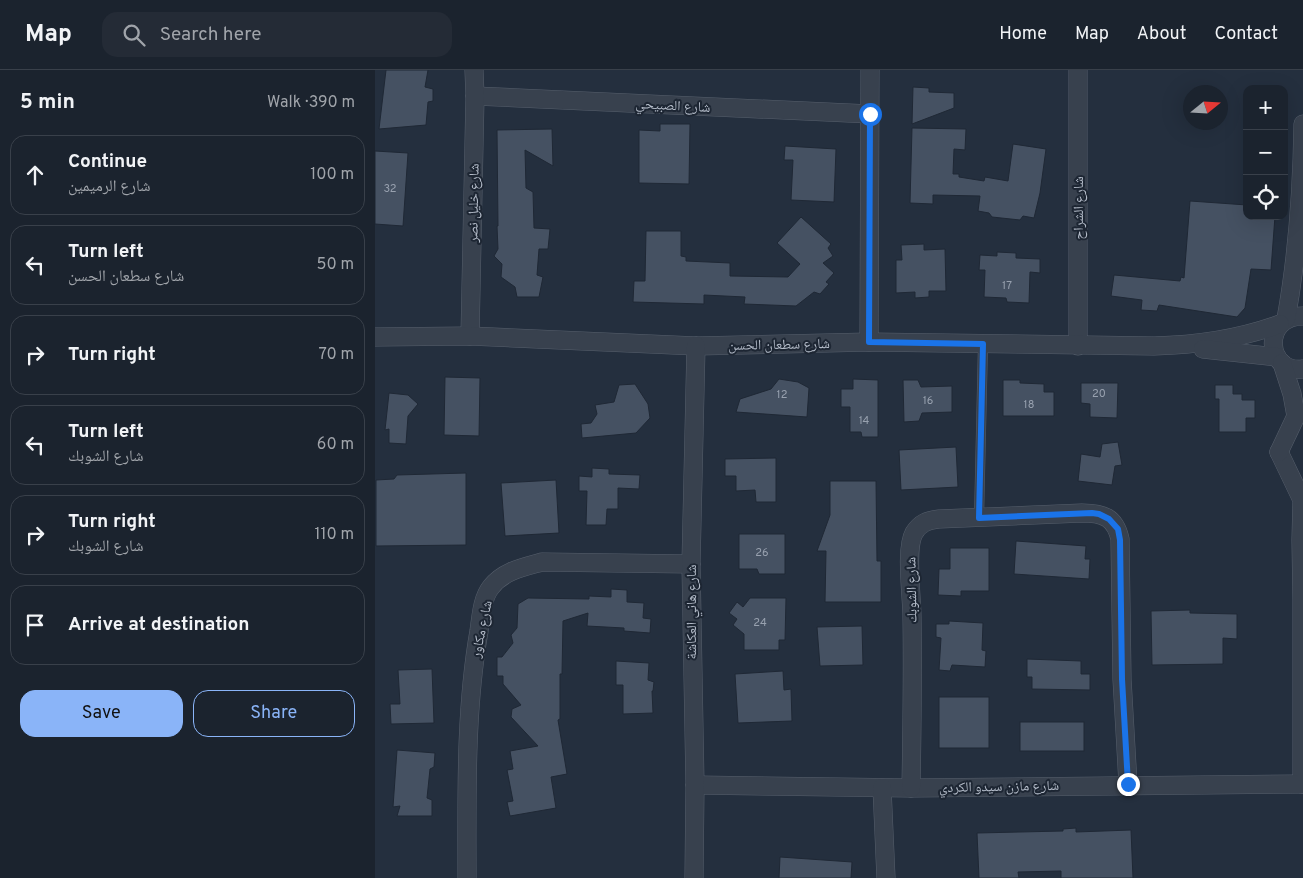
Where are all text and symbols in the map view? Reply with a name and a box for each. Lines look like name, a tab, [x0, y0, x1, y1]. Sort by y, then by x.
search box	[102, 12, 452, 57]
text: Map	[25, 20, 72, 50]
icon: search	[120, 21, 148, 49]
text: Search here	[160, 23, 261, 47]
text: Home	[999, 23, 1047, 46]
text: Map	[1075, 23, 1109, 46]
text: About	[1137, 23, 1186, 46]
text: Contact	[1214, 23, 1278, 46]
north arrow	[1183, 85, 1228, 130]
map controls	[1243, 85, 1288, 220]
button: +	[1243, 85, 1288, 130]
text: 5 min	[20, 89, 75, 116]
text: Walk · 390 m	[267, 93, 355, 113]
street label: شارع الصبيحي	[635, 96, 711, 119]
route start	[859, 103, 882, 126]
button: −	[1243, 130, 1288, 175]
text: Continue	[68, 150, 147, 174]
icon: ahead	[21, 161, 49, 189]
street label: شارع خليل نصر	[465, 163, 484, 244]
text: 100 m	[310, 165, 354, 185]
button: locate	[1243, 175, 1288, 220]
street label: شارع الشراح	[1071, 176, 1088, 240]
text: شارع الرميمين	[68, 177, 151, 197]
house number: 32	[383, 182, 397, 196]
text: Turn left	[68, 240, 144, 264]
icon: left	[21, 251, 49, 279]
text: 50 m	[317, 255, 354, 275]
text: شارع سطعان الحسن	[68, 267, 184, 287]
house number: 17	[1002, 279, 1012, 293]
street label: شارع سطعان الحسن	[728, 336, 830, 355]
icon: right	[21, 341, 49, 369]
text: Turn right	[68, 343, 156, 367]
text: 70 m	[319, 345, 354, 365]
house number: 20	[1092, 387, 1106, 401]
house number: 12	[777, 388, 787, 402]
house number: 16	[923, 394, 933, 408]
house number: 18	[1024, 398, 1034, 412]
house number: 14	[859, 414, 870, 428]
text: Turn left	[68, 420, 144, 444]
icon: left	[21, 431, 49, 459]
text: 60 m	[317, 435, 354, 455]
text: شارع الشوبك	[68, 447, 144, 467]
text: Turn right	[68, 510, 156, 534]
icon: right	[21, 521, 49, 549]
text: 110 m	[314, 525, 354, 545]
text: شارع الشوبك	[68, 537, 144, 557]
house number: 26	[755, 546, 769, 560]
street label: شارع الشوبك	[903, 557, 922, 623]
street label: شارع هاني العكاشة	[684, 565, 703, 659]
street label: شارع مكاور	[468, 599, 497, 661]
icon: arrive	[21, 611, 49, 639]
text: Arrive at destination	[68, 613, 249, 637]
house number: 24	[753, 616, 767, 630]
button: Save	[20, 690, 183, 737]
button: Share	[193, 690, 355, 737]
route end	[1117, 773, 1140, 796]
street label: شارع مازن سيدو الكردي	[939, 778, 1059, 799]

